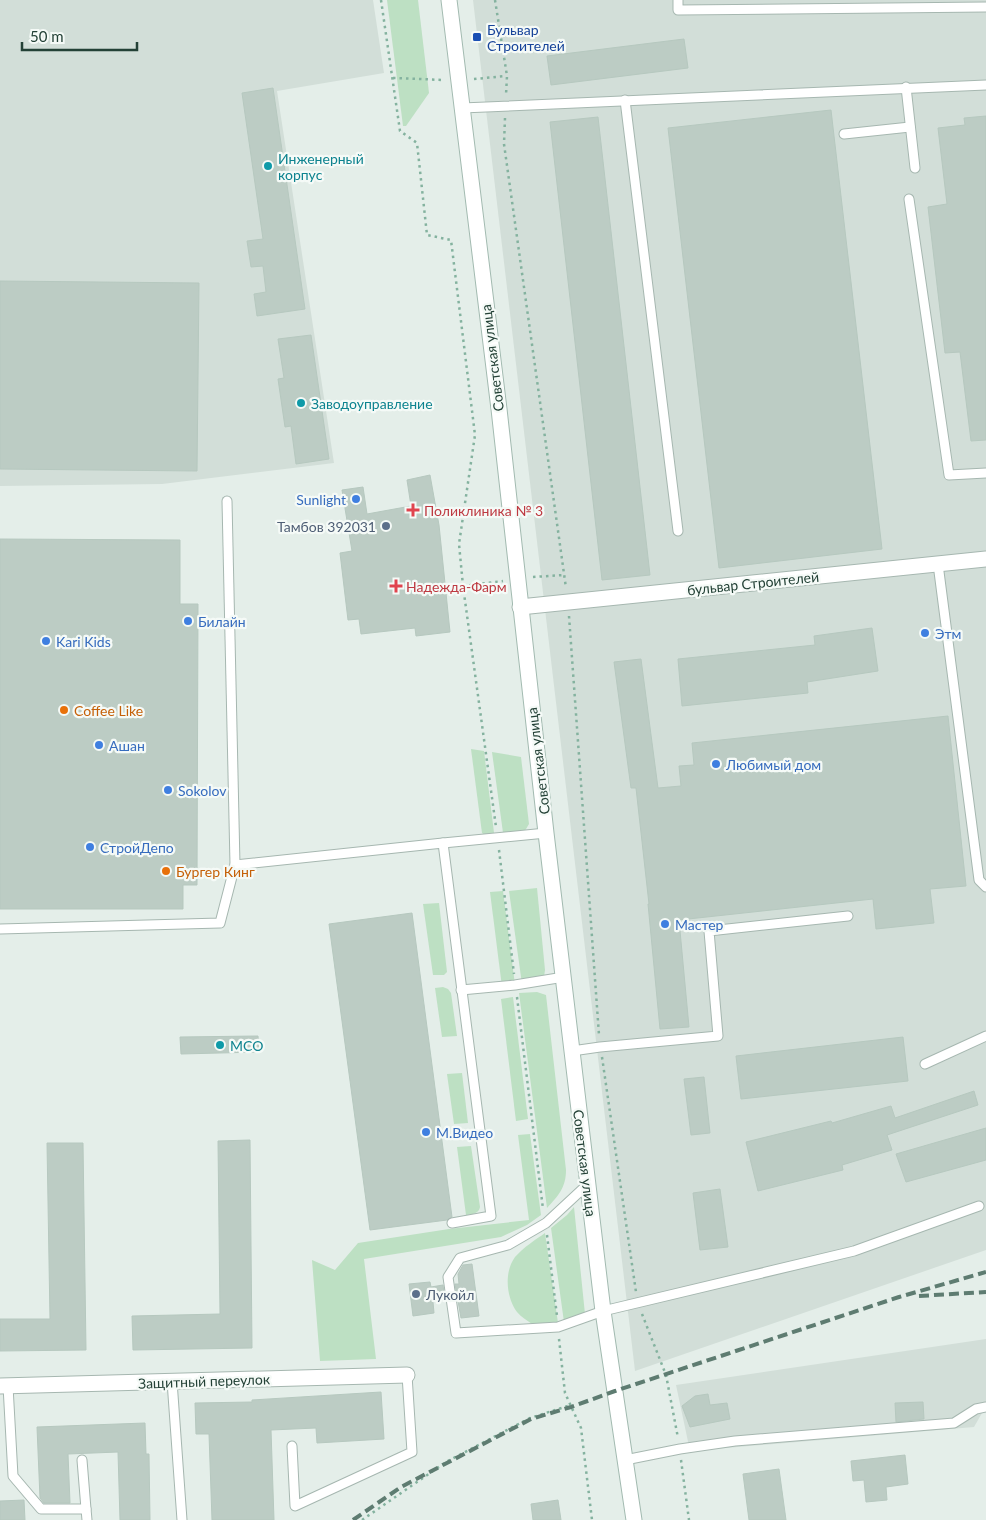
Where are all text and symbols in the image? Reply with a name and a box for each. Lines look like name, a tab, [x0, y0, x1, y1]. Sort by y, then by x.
scale bar	[22, 20, 138, 52]
place label: Бульвар Строителей	[487, 21, 565, 54]
text: 50 m	[30, 27, 64, 45]
marker: Бульвар Строителей	[471, 31, 483, 43]
place label: Инженерный корпус	[278, 150, 364, 183]
marker: Инженерный корпус	[262, 160, 274, 172]
street label: Советская улица	[477, 303, 507, 413]
place label: Заводоуправление	[311, 395, 433, 412]
marker: Заводоуправление	[295, 397, 307, 409]
place label: Sunlight	[296, 491, 346, 508]
marker: Sunlight	[350, 493, 362, 505]
place label: Поликлиника № 3	[424, 502, 543, 519]
marker: Поликлиника № 3	[406, 503, 420, 517]
place label: Тамбов 392031	[277, 518, 376, 535]
marker: Тамбов 392031	[380, 520, 392, 532]
street label: бульвар Строителей	[686, 568, 820, 598]
place label: Надежда-Фарм	[406, 578, 507, 595]
marker: Надежда-Фарм	[390, 580, 402, 592]
place label: Билайн	[198, 613, 246, 630]
marker: Билайн	[182, 615, 194, 627]
place label: Этм	[935, 625, 961, 642]
marker: Этм	[919, 627, 931, 639]
place label: Kari Kids	[56, 633, 111, 650]
marker: Kari Kids	[40, 635, 52, 647]
place label: Coffee Like	[74, 702, 143, 719]
marker: Coffee Like	[58, 704, 70, 716]
street label: Советская улица	[523, 706, 553, 816]
place label: Ашан	[109, 737, 145, 754]
marker: Ашан	[93, 739, 105, 751]
place label: Любимый дом	[725, 756, 821, 773]
marker: Любимый дом	[710, 758, 722, 770]
place label: Sokolov	[178, 782, 227, 799]
marker: Sokolov	[162, 784, 174, 796]
place label: СтройДепо	[100, 839, 174, 856]
marker: СтройДепо	[84, 841, 96, 853]
place label: Бургер Кинг	[176, 863, 255, 880]
marker: Бургер Кинг	[160, 865, 172, 877]
place label: Мастер	[675, 916, 724, 933]
marker: Мастер	[659, 918, 671, 930]
place label: МСО	[230, 1037, 263, 1054]
marker: МСО	[214, 1039, 226, 1051]
street label: Советская улица	[570, 1108, 600, 1218]
place label: М.Видео	[436, 1124, 493, 1141]
marker: М.Видео	[420, 1126, 432, 1138]
place label: Лукойл	[425, 1286, 474, 1303]
marker: Лукойл	[410, 1288, 422, 1300]
street label: Защитный переулок	[138, 1370, 271, 1392]

